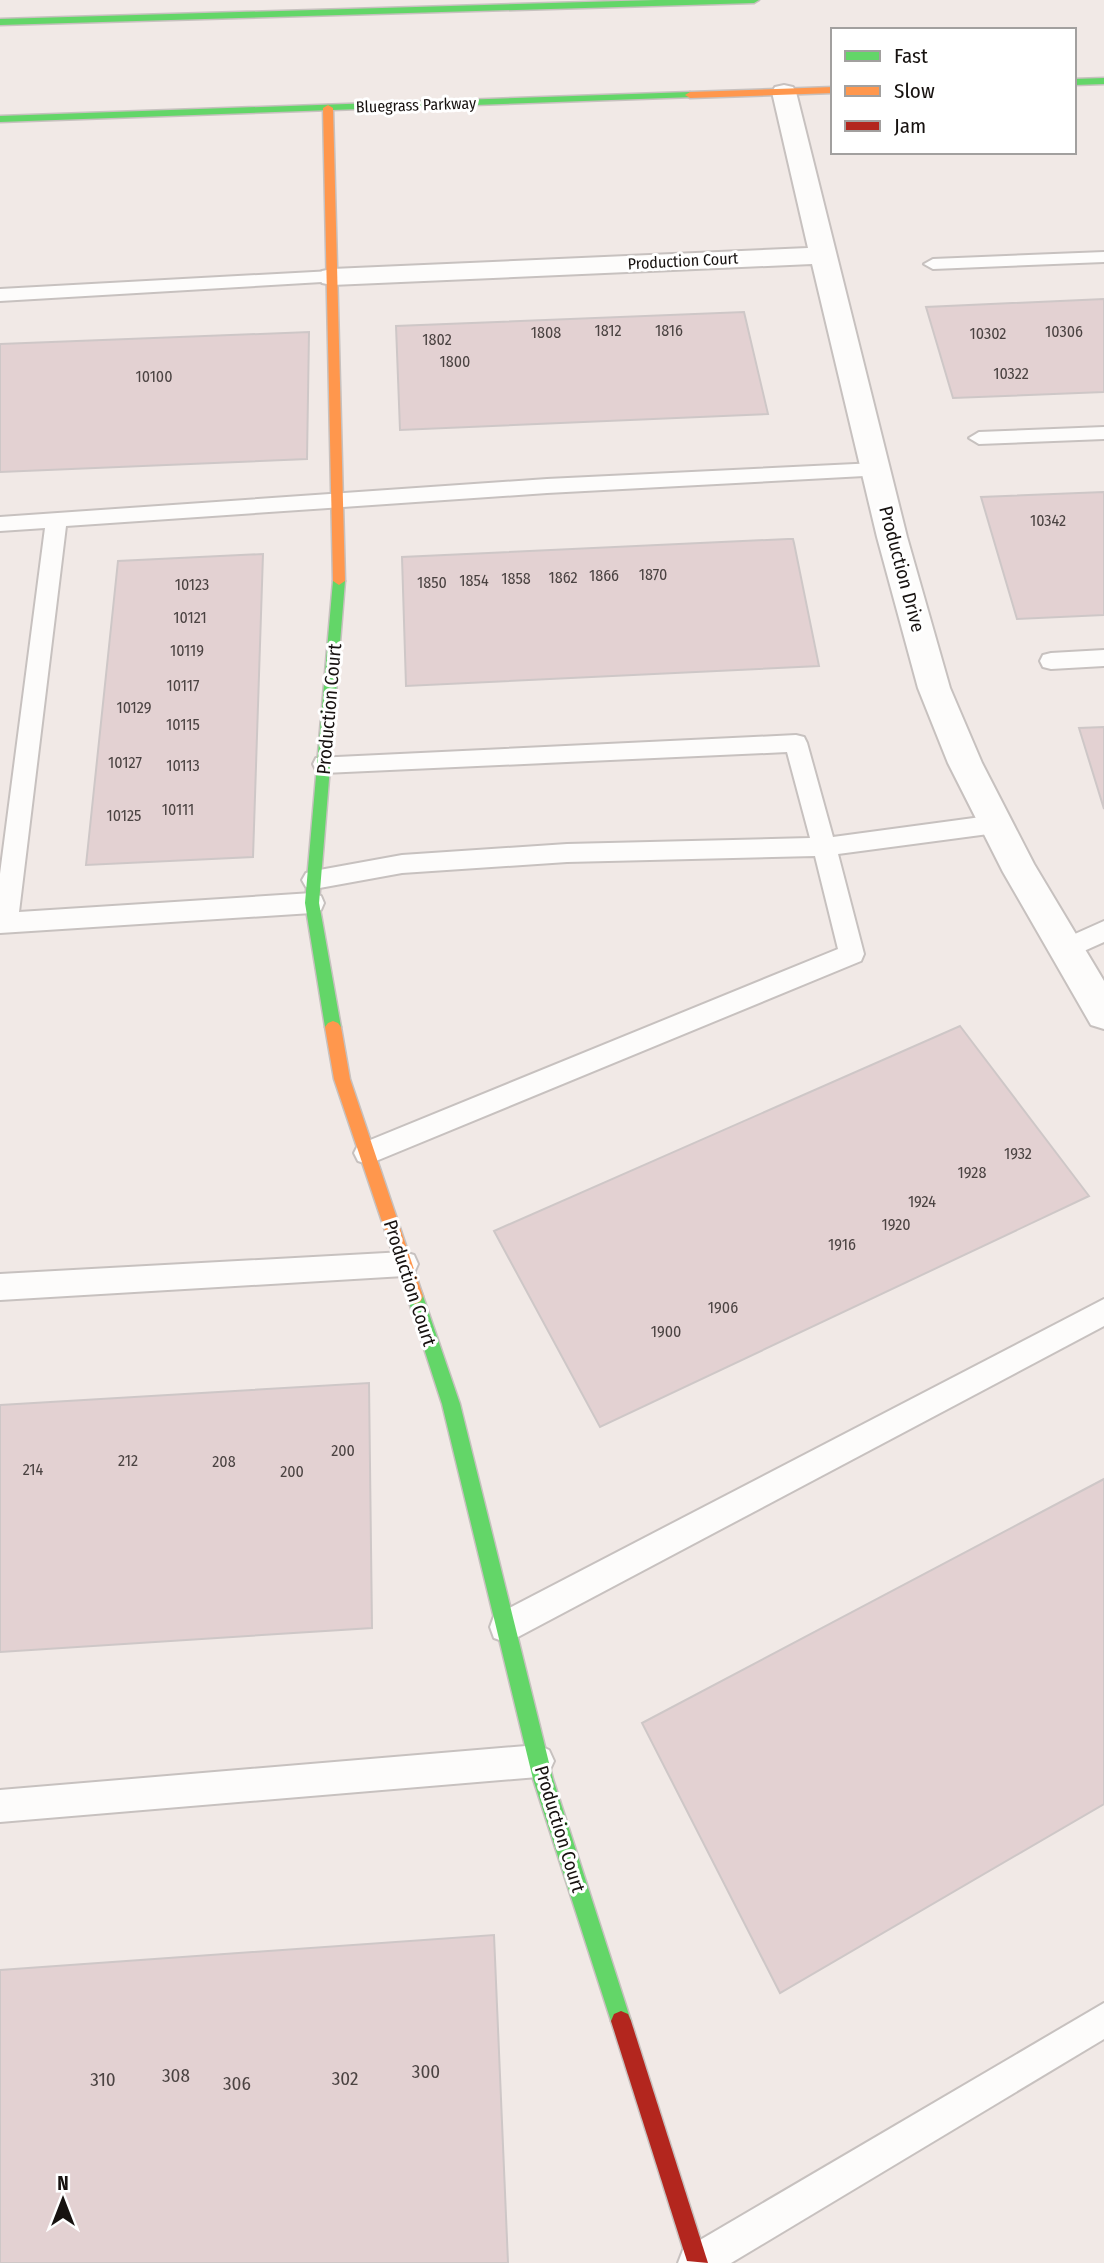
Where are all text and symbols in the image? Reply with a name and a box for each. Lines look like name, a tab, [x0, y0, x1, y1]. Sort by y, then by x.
legend	[831, 28, 1076, 154]
text: Fast	[894, 43, 928, 69]
text: Slow	[894, 78, 935, 104]
street label: Bluegrass Parkway	[356, 93, 477, 117]
text: Jam	[894, 113, 926, 139]
street label: Production Court	[627, 249, 740, 273]
house number: 1812	[594, 321, 622, 340]
house number: 1816	[655, 321, 683, 340]
house number: 10306	[1045, 322, 1083, 341]
house number: 1808	[531, 323, 561, 342]
house number: 10302	[970, 324, 1006, 343]
house number: 1802	[422, 330, 452, 349]
house number: 1800	[440, 352, 470, 371]
house number: 10322	[993, 364, 1029, 383]
house number: 10100	[135, 367, 173, 386]
street label: Production Drive	[874, 503, 930, 635]
house number: 10342	[1030, 511, 1066, 530]
house number: 1870	[639, 565, 667, 584]
house number: 1866	[589, 566, 619, 585]
house number: 1862	[548, 568, 578, 587]
house number: 1858	[501, 569, 531, 588]
house number: 1854	[459, 571, 489, 590]
house number: 1850	[417, 573, 447, 592]
house number: 10123	[175, 575, 209, 594]
house number: 10121	[173, 608, 207, 627]
house number: 10119	[170, 641, 204, 660]
street label: Production Court	[312, 642, 346, 775]
house number: 10117	[167, 676, 200, 695]
house number: 10129	[116, 698, 152, 717]
house number: 10115	[166, 715, 200, 734]
house number: 10127	[108, 753, 142, 772]
house number: 10113	[166, 756, 200, 775]
house number: 10111	[162, 800, 194, 819]
house number: 10125	[107, 806, 141, 825]
house number: 1932	[1004, 1144, 1032, 1163]
house number: 1928	[958, 1163, 986, 1182]
house number: 1924	[908, 1192, 936, 1211]
house number: 1920	[881, 1215, 911, 1234]
street label: Production Court	[379, 1217, 441, 1350]
house number: 1916	[828, 1235, 856, 1254]
house number: 1906	[708, 1298, 738, 1317]
house number: 1900	[651, 1322, 681, 1341]
house number: 200	[331, 1441, 355, 1460]
house number: 212	[118, 1451, 138, 1470]
house number: 208	[212, 1452, 236, 1471]
house number: 214	[23, 1460, 44, 1479]
house number: 200	[280, 1462, 304, 1481]
street label: Production Court	[530, 1763, 590, 1896]
house number: 300	[412, 2060, 440, 2083]
house number: 308	[162, 2064, 190, 2087]
house number: 302	[332, 2067, 358, 2090]
house number: 310	[90, 2068, 116, 2091]
house number: 306	[223, 2072, 251, 2095]
north arrow	[28, 2165, 98, 2235]
text: N	[57, 2172, 69, 2195]

